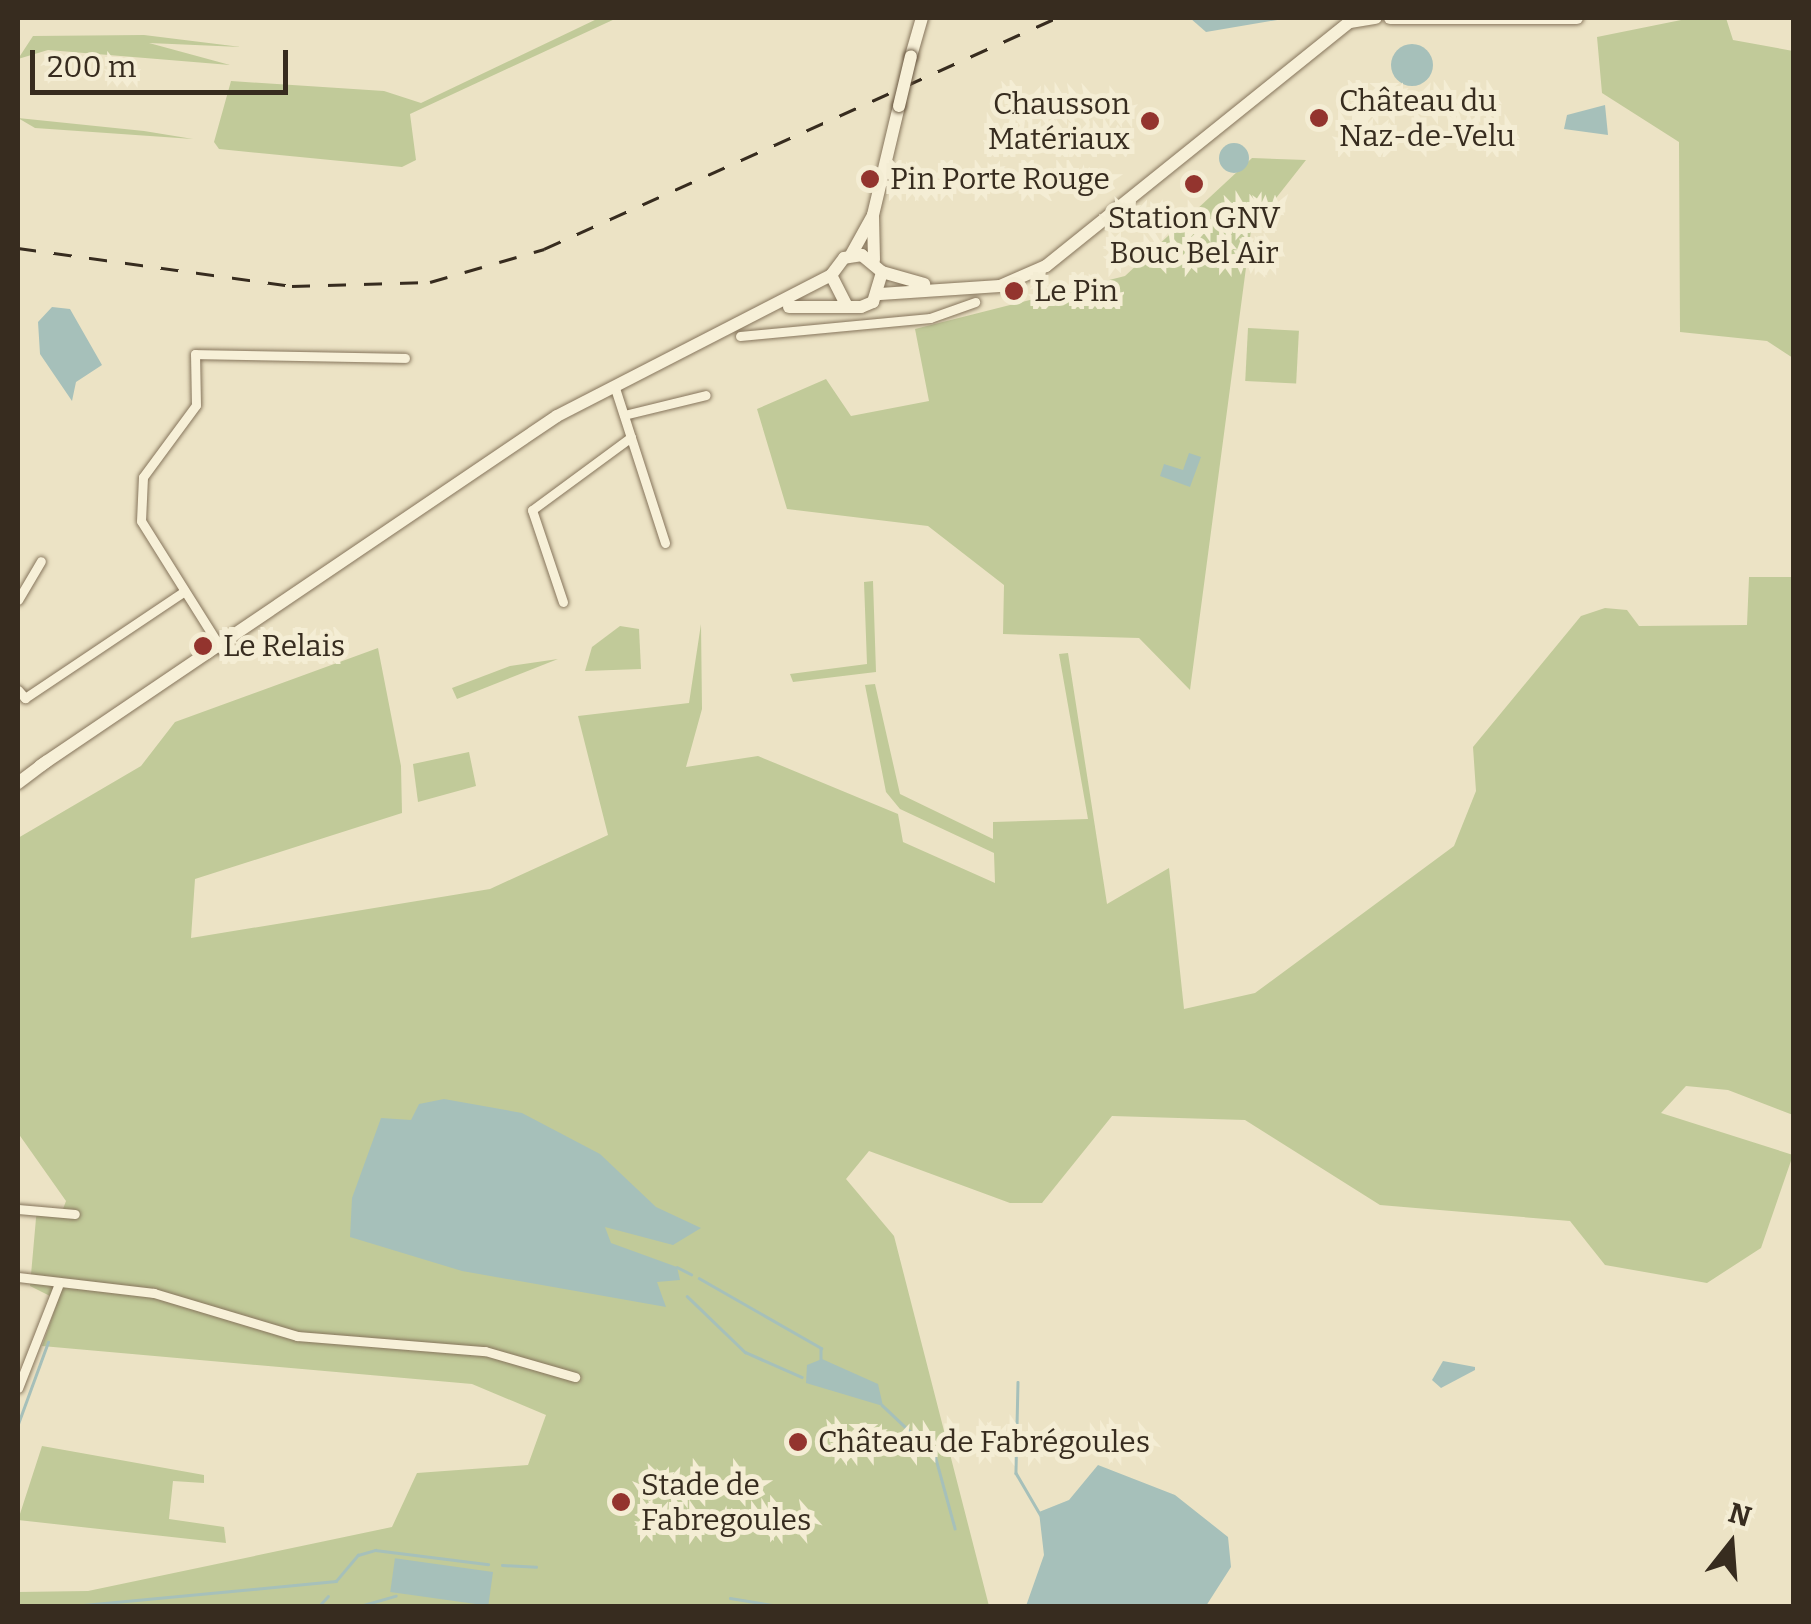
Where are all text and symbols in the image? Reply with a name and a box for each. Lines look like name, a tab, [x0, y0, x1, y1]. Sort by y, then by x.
scale bar	[35, 30, 292, 92]
text: 200 m	[47, 49, 136, 85]
place label: Château du Naz-de-Velu	[1339, 83, 1515, 154]
place label: Chausson Matériaux	[988, 86, 1130, 156]
marker: Château du Naz-de-Velu	[1308, 107, 1330, 129]
marker: Chausson Matériaux	[1139, 110, 1161, 132]
place label: Pin Porte Rouge	[890, 161, 1110, 197]
marker: Pin Porte Rouge	[859, 168, 881, 190]
marker: Station GNV Bouc Bel Air	[1183, 173, 1205, 195]
place label: Station GNV Bouc Bel Air	[1108, 200, 1280, 270]
place label: Le Pin	[1034, 273, 1118, 309]
marker: Le Pin	[1003, 280, 1025, 302]
place label: Le Relais	[223, 628, 345, 664]
marker: Le Relais	[192, 635, 214, 657]
place label: Château de Fabrégoules	[818, 1424, 1150, 1460]
marker: Château de Fabrégoules	[787, 1431, 809, 1453]
place label: Stade de Fabregoules	[641, 1467, 811, 1538]
marker: Stade de Fabregoules	[610, 1491, 632, 1513]
north arrow	[1681, 1494, 1781, 1594]
text: N	[1725, 1496, 1755, 1534]

